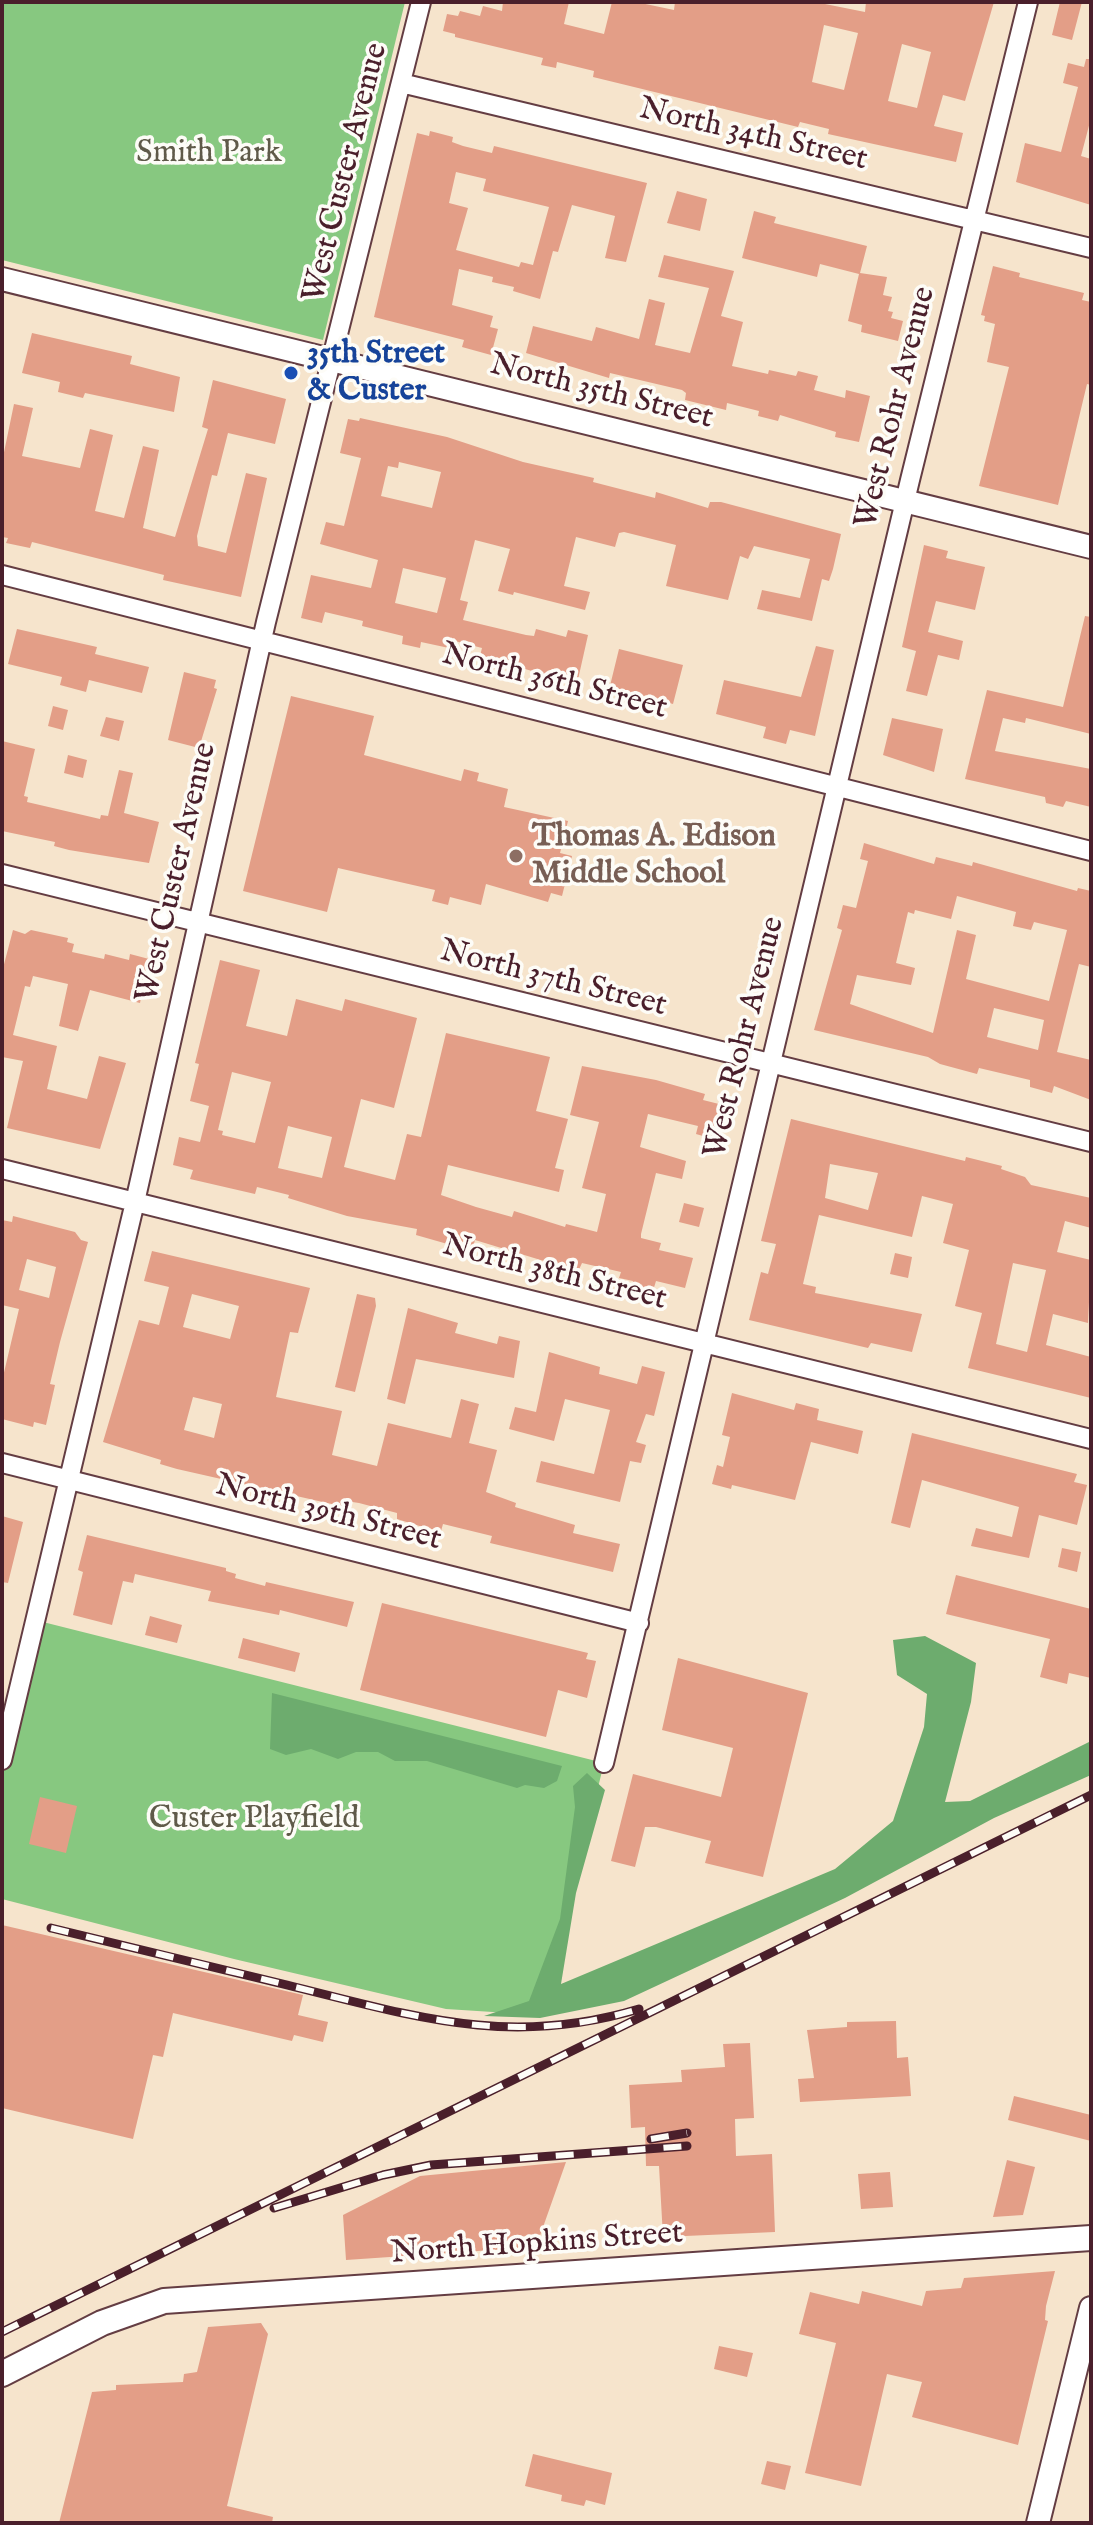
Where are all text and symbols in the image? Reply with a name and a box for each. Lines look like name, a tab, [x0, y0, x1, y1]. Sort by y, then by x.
street label: West Custer Avenue	[296, 39, 398, 307]
street label: North 34th Street	[635, 91, 871, 181]
park label: Smith Park	[136, 135, 282, 173]
street label: West Rohr Avenue	[848, 283, 946, 533]
place label: 35th Street & Custer	[307, 336, 445, 411]
street label: North 35th Street	[485, 347, 717, 439]
marker: 35th Street & Custer	[282, 364, 300, 382]
street label: North 36th Street	[437, 636, 671, 730]
street label: West Custer Avenue	[129, 739, 227, 1007]
place label: Thomas A. Edison Middle School	[532, 819, 776, 894]
marker: Thomas A. Edison Middle School	[507, 847, 525, 865]
street label: West Rohr Avenue	[697, 913, 795, 1163]
street label: North 37th Street	[436, 933, 670, 1027]
street label: North 38th Street	[438, 1228, 670, 1320]
street label: North 39th Street	[211, 1467, 445, 1561]
park label: Custer Playfield	[149, 1801, 359, 1839]
street label: North Hopkins Street	[390, 2216, 684, 2274]

